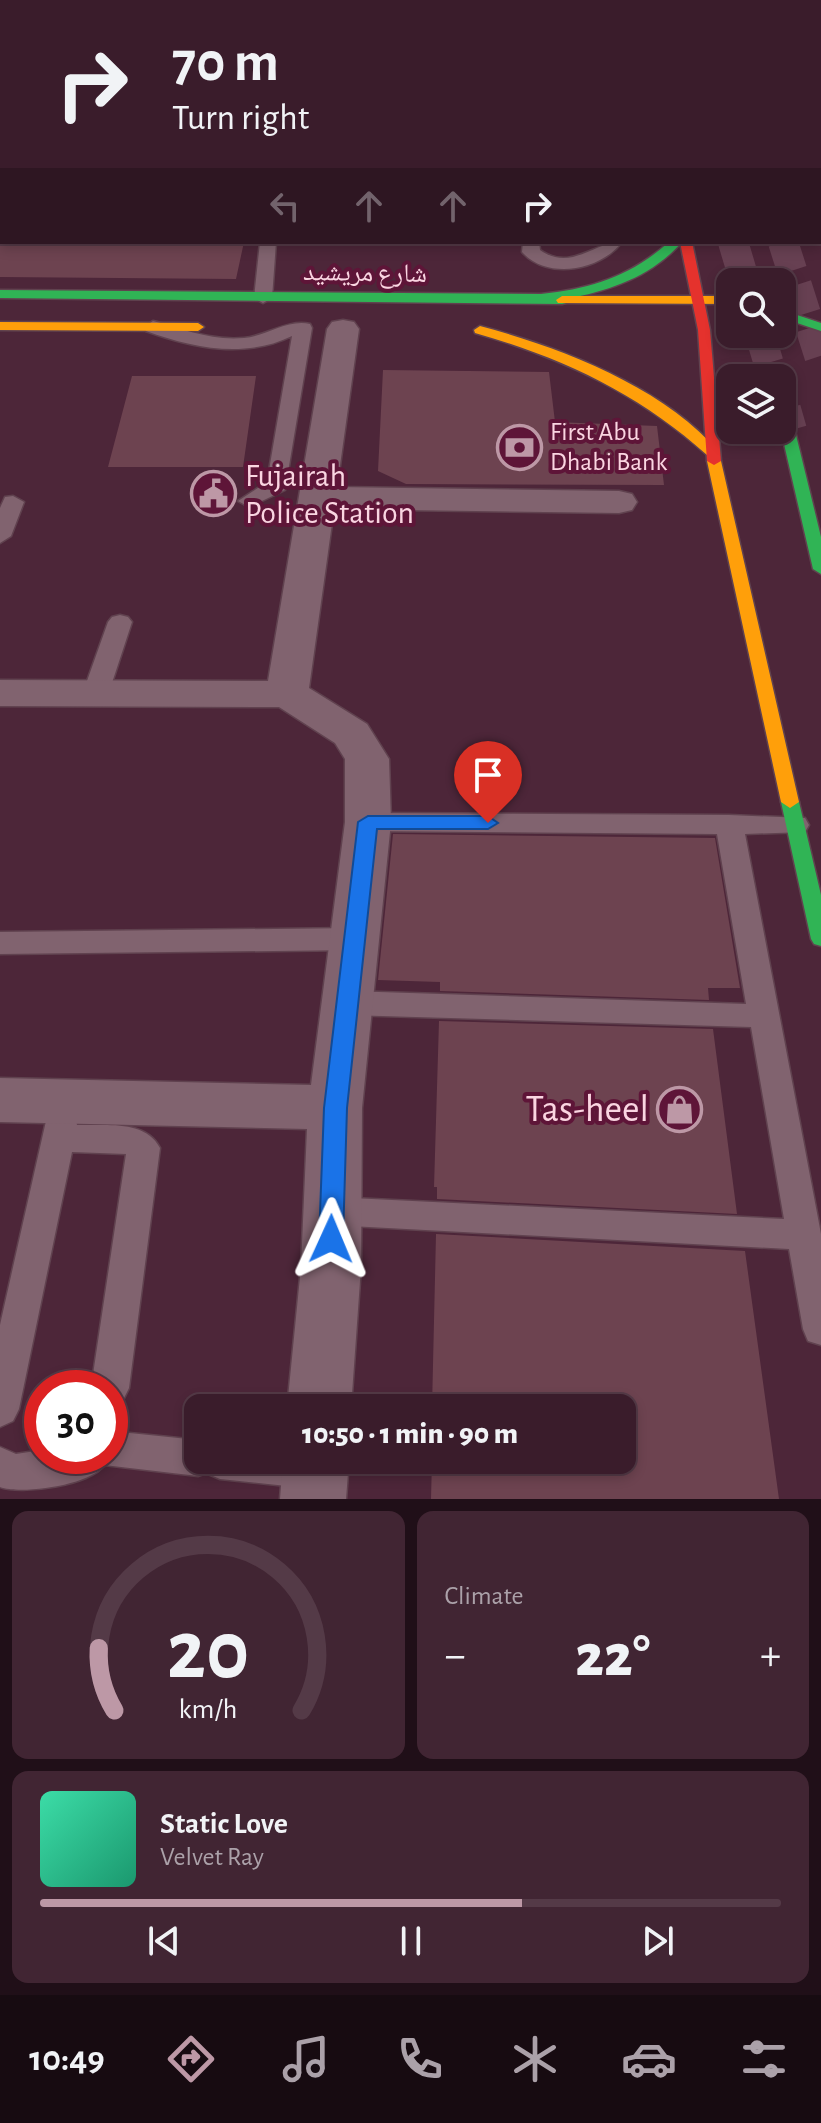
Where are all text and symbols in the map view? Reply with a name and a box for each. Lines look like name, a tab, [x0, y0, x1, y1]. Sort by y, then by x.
icon: right	[40, 32, 144, 136]
text: 70 m	[172, 35, 279, 91]
text: Turn right	[172, 100, 309, 136]
icon: left	[263, 184, 307, 228]
icon: ahead	[347, 184, 391, 228]
icon: ahead	[431, 184, 475, 228]
icon: right	[515, 184, 559, 228]
street label: شارع مريشيد	[303, 259, 427, 289]
map controls	[716, 268, 796, 444]
button: search	[716, 268, 796, 348]
button: layers	[716, 364, 796, 444]
place label: First Abu Dhabi Bank	[550, 419, 667, 475]
bank icon: First Abu Dhabi Bank	[495, 423, 543, 471]
place label: Fujairah Police Station	[245, 460, 414, 529]
public building icon: Fujairah Police Station	[190, 470, 238, 518]
pin	[454, 741, 522, 823]
icon: arrive	[466, 753, 510, 797]
shop icon: Tas-heel	[656, 1086, 704, 1134]
place label: Tas-heel	[525, 1091, 649, 1129]
position arrow	[289, 1197, 373, 1281]
speed limit sign: 30	[24, 1370, 128, 1474]
text: 10:50 · 1 min · 90 m	[302, 1419, 518, 1449]
text: Climate	[445, 1583, 523, 1609]
text: 20	[167, 1610, 250, 1694]
text: 22°	[575, 1627, 650, 1687]
text: −	[445, 1634, 466, 1678]
text: +	[760, 1634, 781, 1678]
text: km/h	[179, 1695, 238, 1724]
text: Static Love	[160, 1809, 288, 1839]
text: Velvet Ray	[160, 1844, 264, 1870]
icon: previous	[142, 1919, 186, 1963]
icon: pause	[389, 1919, 433, 1963]
icon: next	[636, 1919, 680, 1963]
icon: directions	[163, 2031, 219, 2087]
icon: music	[278, 2031, 334, 2087]
icon: phone	[392, 2031, 448, 2087]
icon: climate	[507, 2031, 563, 2087]
icon: car	[621, 2031, 677, 2087]
icon: filters	[736, 2031, 792, 2087]
text: 10:49	[29, 2041, 105, 2077]

